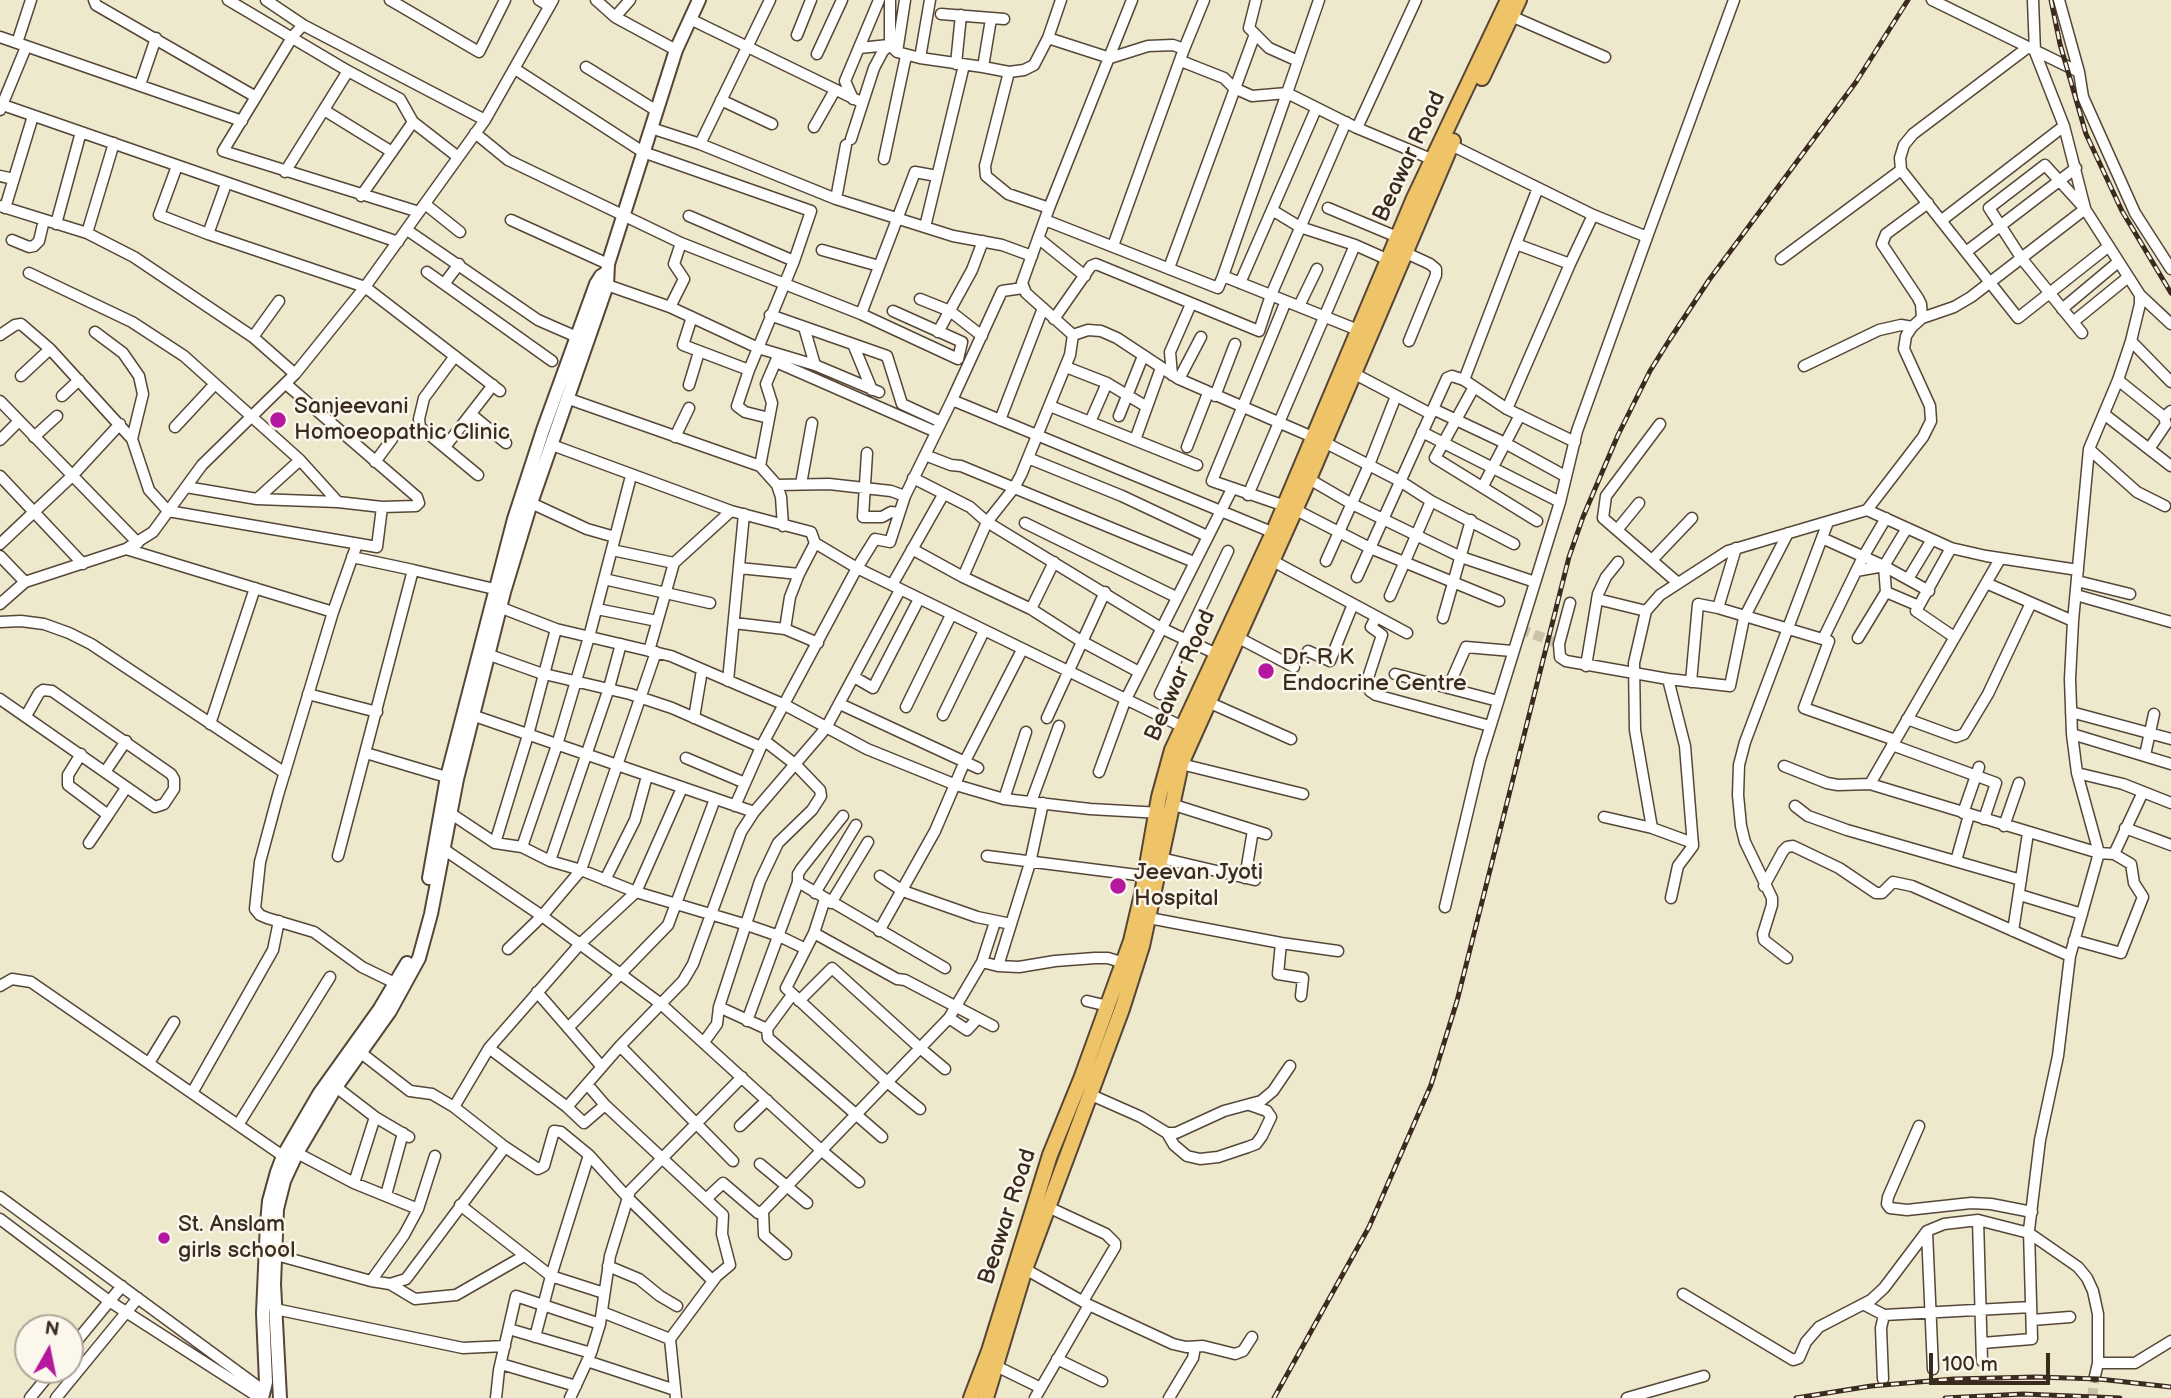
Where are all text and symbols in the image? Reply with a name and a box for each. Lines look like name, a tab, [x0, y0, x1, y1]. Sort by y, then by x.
street label: Beawar Road	[1368, 87, 1452, 227]
place label: Sanjeevani Homoeopathic Clinic	[294, 393, 510, 447]
marker: Sanjeevani Homoeopathic Clinic	[268, 410, 288, 430]
street label: Beawar Road	[1140, 606, 1222, 746]
place label: Dr. R K Endocrine Centre	[1282, 644, 1467, 698]
marker: Dr. R K Endocrine Centre	[1256, 661, 1276, 681]
place label: Jeevan Jyoti Hospital	[1134, 859, 1263, 913]
marker: Jeevan Jyoti Hospital	[1108, 876, 1128, 896]
street label: Beawar Road	[973, 1146, 1043, 1288]
place label: St. Anslam girls school	[178, 1211, 295, 1265]
marker: St. Anslam girls school	[156, 1230, 172, 1246]
north arrow	[14, 1314, 84, 1384]
text: N	[43, 1317, 61, 1342]
scale bar	[1933, 1338, 2054, 1382]
text: 100 m	[1942, 1352, 1998, 1377]

